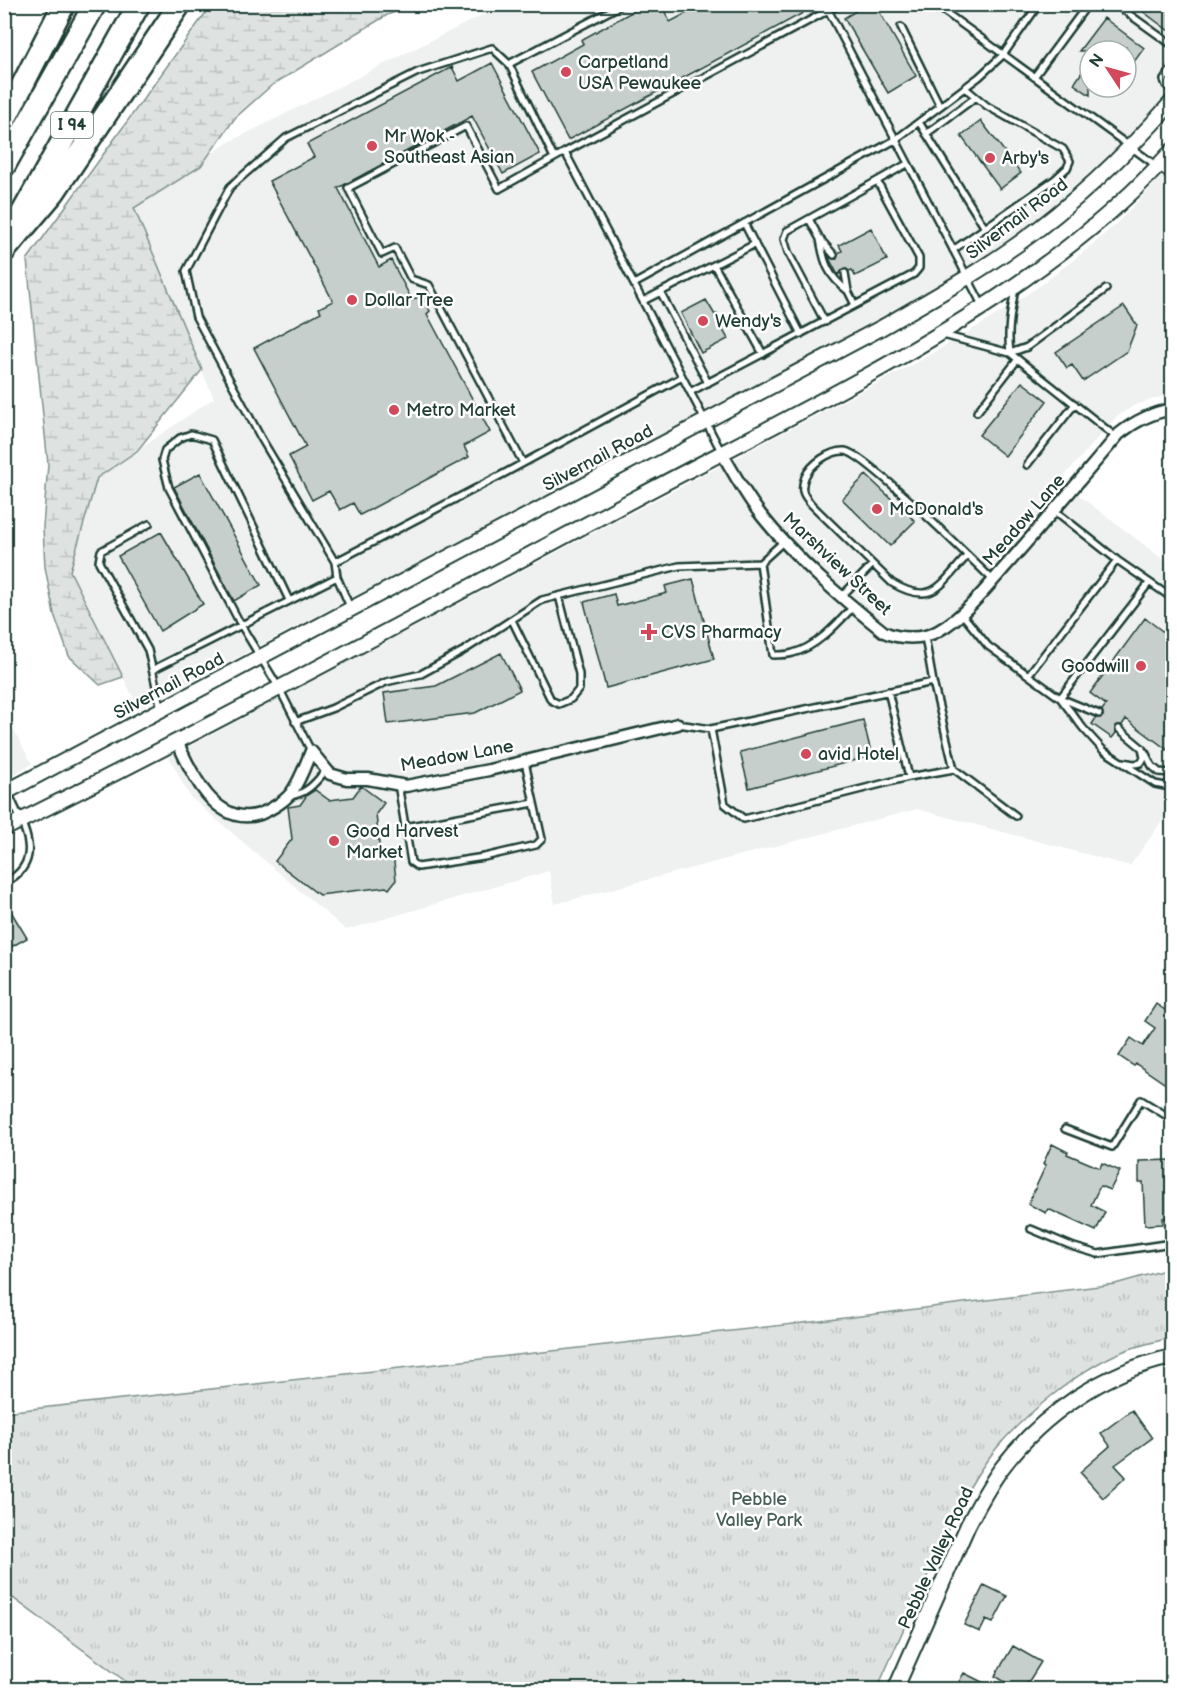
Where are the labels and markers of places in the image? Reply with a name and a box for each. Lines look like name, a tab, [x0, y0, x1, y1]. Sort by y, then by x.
place label: Carpetland USA Pewaukee	[578, 52, 702, 94]
marker: Carpetland USA Pewaukee	[559, 65, 573, 79]
place label: Mr Wok - Southeast Asian	[384, 126, 514, 168]
marker: Mr Wok - Southeast Asian	[365, 139, 379, 153]
place label: Arby's	[1002, 148, 1049, 169]
marker: Arby's	[983, 151, 997, 165]
place label: Dollar Tree	[364, 290, 454, 311]
marker: Dollar Tree	[345, 293, 359, 307]
place label: Wendy's	[715, 311, 781, 332]
marker: Wendy's	[696, 314, 710, 328]
place label: Metro Market	[406, 400, 516, 421]
marker: Metro Market	[387, 403, 401, 417]
place label: McDonald's	[889, 499, 984, 520]
marker: McDonald's	[870, 502, 884, 516]
place label: CVS Pharmacy	[661, 622, 782, 643]
marker: CVS Pharmacy	[642, 625, 656, 639]
place label: Goodwill	[1061, 656, 1129, 677]
marker: Goodwill	[1134, 659, 1148, 673]
place label: avid Hotel	[818, 744, 899, 765]
marker: avid Hotel	[799, 747, 813, 761]
place label: Good Harvest Market	[346, 821, 459, 863]
marker: Good Harvest Market	[327, 834, 341, 848]

